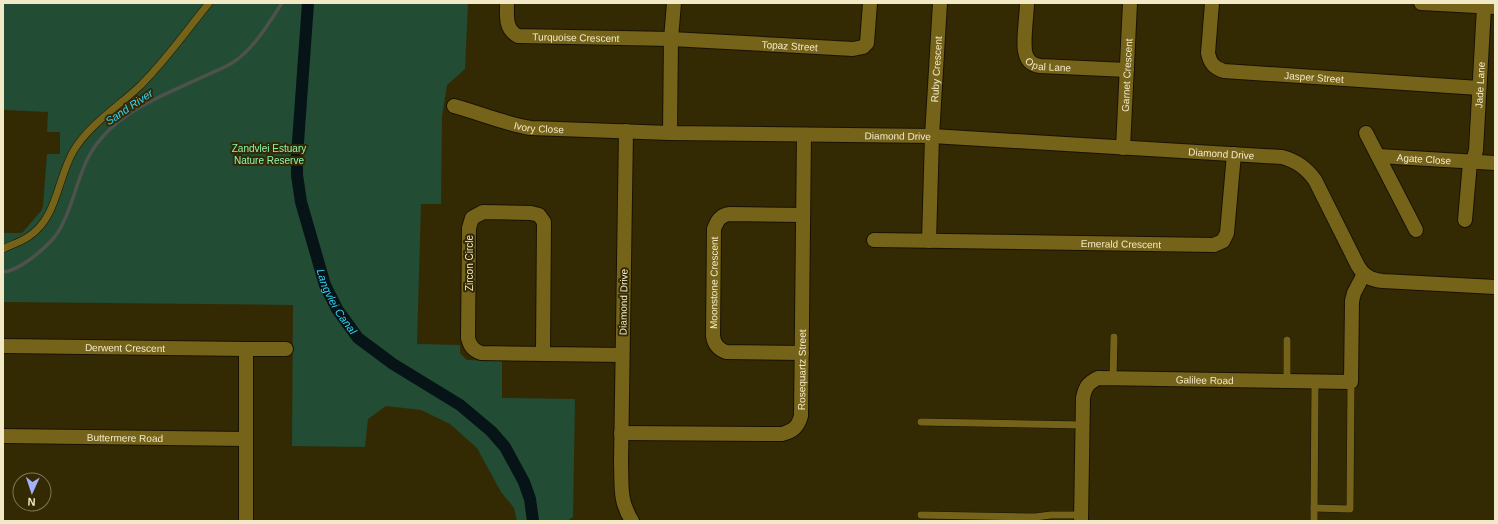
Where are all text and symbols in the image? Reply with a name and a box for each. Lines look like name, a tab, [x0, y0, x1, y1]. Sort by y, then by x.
street label: Turquoise Crescent	[532, 31, 620, 44]
street label: Ruby Crescent	[929, 36, 944, 103]
street label: Garnet Crescent	[1120, 38, 1134, 112]
street label: Topaz Street	[761, 39, 818, 53]
street label: Opal Lane	[1023, 55, 1072, 73]
street label: Jade Lane	[1473, 61, 1487, 109]
street label: Jasper Street	[1284, 70, 1344, 85]
water label: Sand River	[103, 86, 156, 127]
street label: Ivory Close	[513, 120, 564, 135]
street label: Diamond Drive	[865, 130, 931, 142]
park label: Zandvlei Estuary Nature Reserve	[232, 143, 306, 166]
street label: Diamond Drive	[1188, 146, 1255, 161]
street label: Agate Close	[1396, 152, 1452, 166]
street label: Zircon Circle	[464, 235, 475, 291]
street label: Moonstone Crescent	[708, 236, 720, 329]
street label: Emerald Crescent	[1081, 238, 1161, 250]
water label: Langvlei Canal	[315, 267, 359, 337]
street label: Diamond Drive	[617, 268, 630, 335]
street label: Rosequartz Street	[796, 329, 808, 410]
street label: Derwent Crescent	[85, 342, 165, 354]
street label: Galilee Road	[1176, 374, 1234, 386]
street label: Buttermere Road	[87, 432, 163, 444]
north arrow	[12, 472, 52, 512]
text: N	[27, 496, 36, 508]

